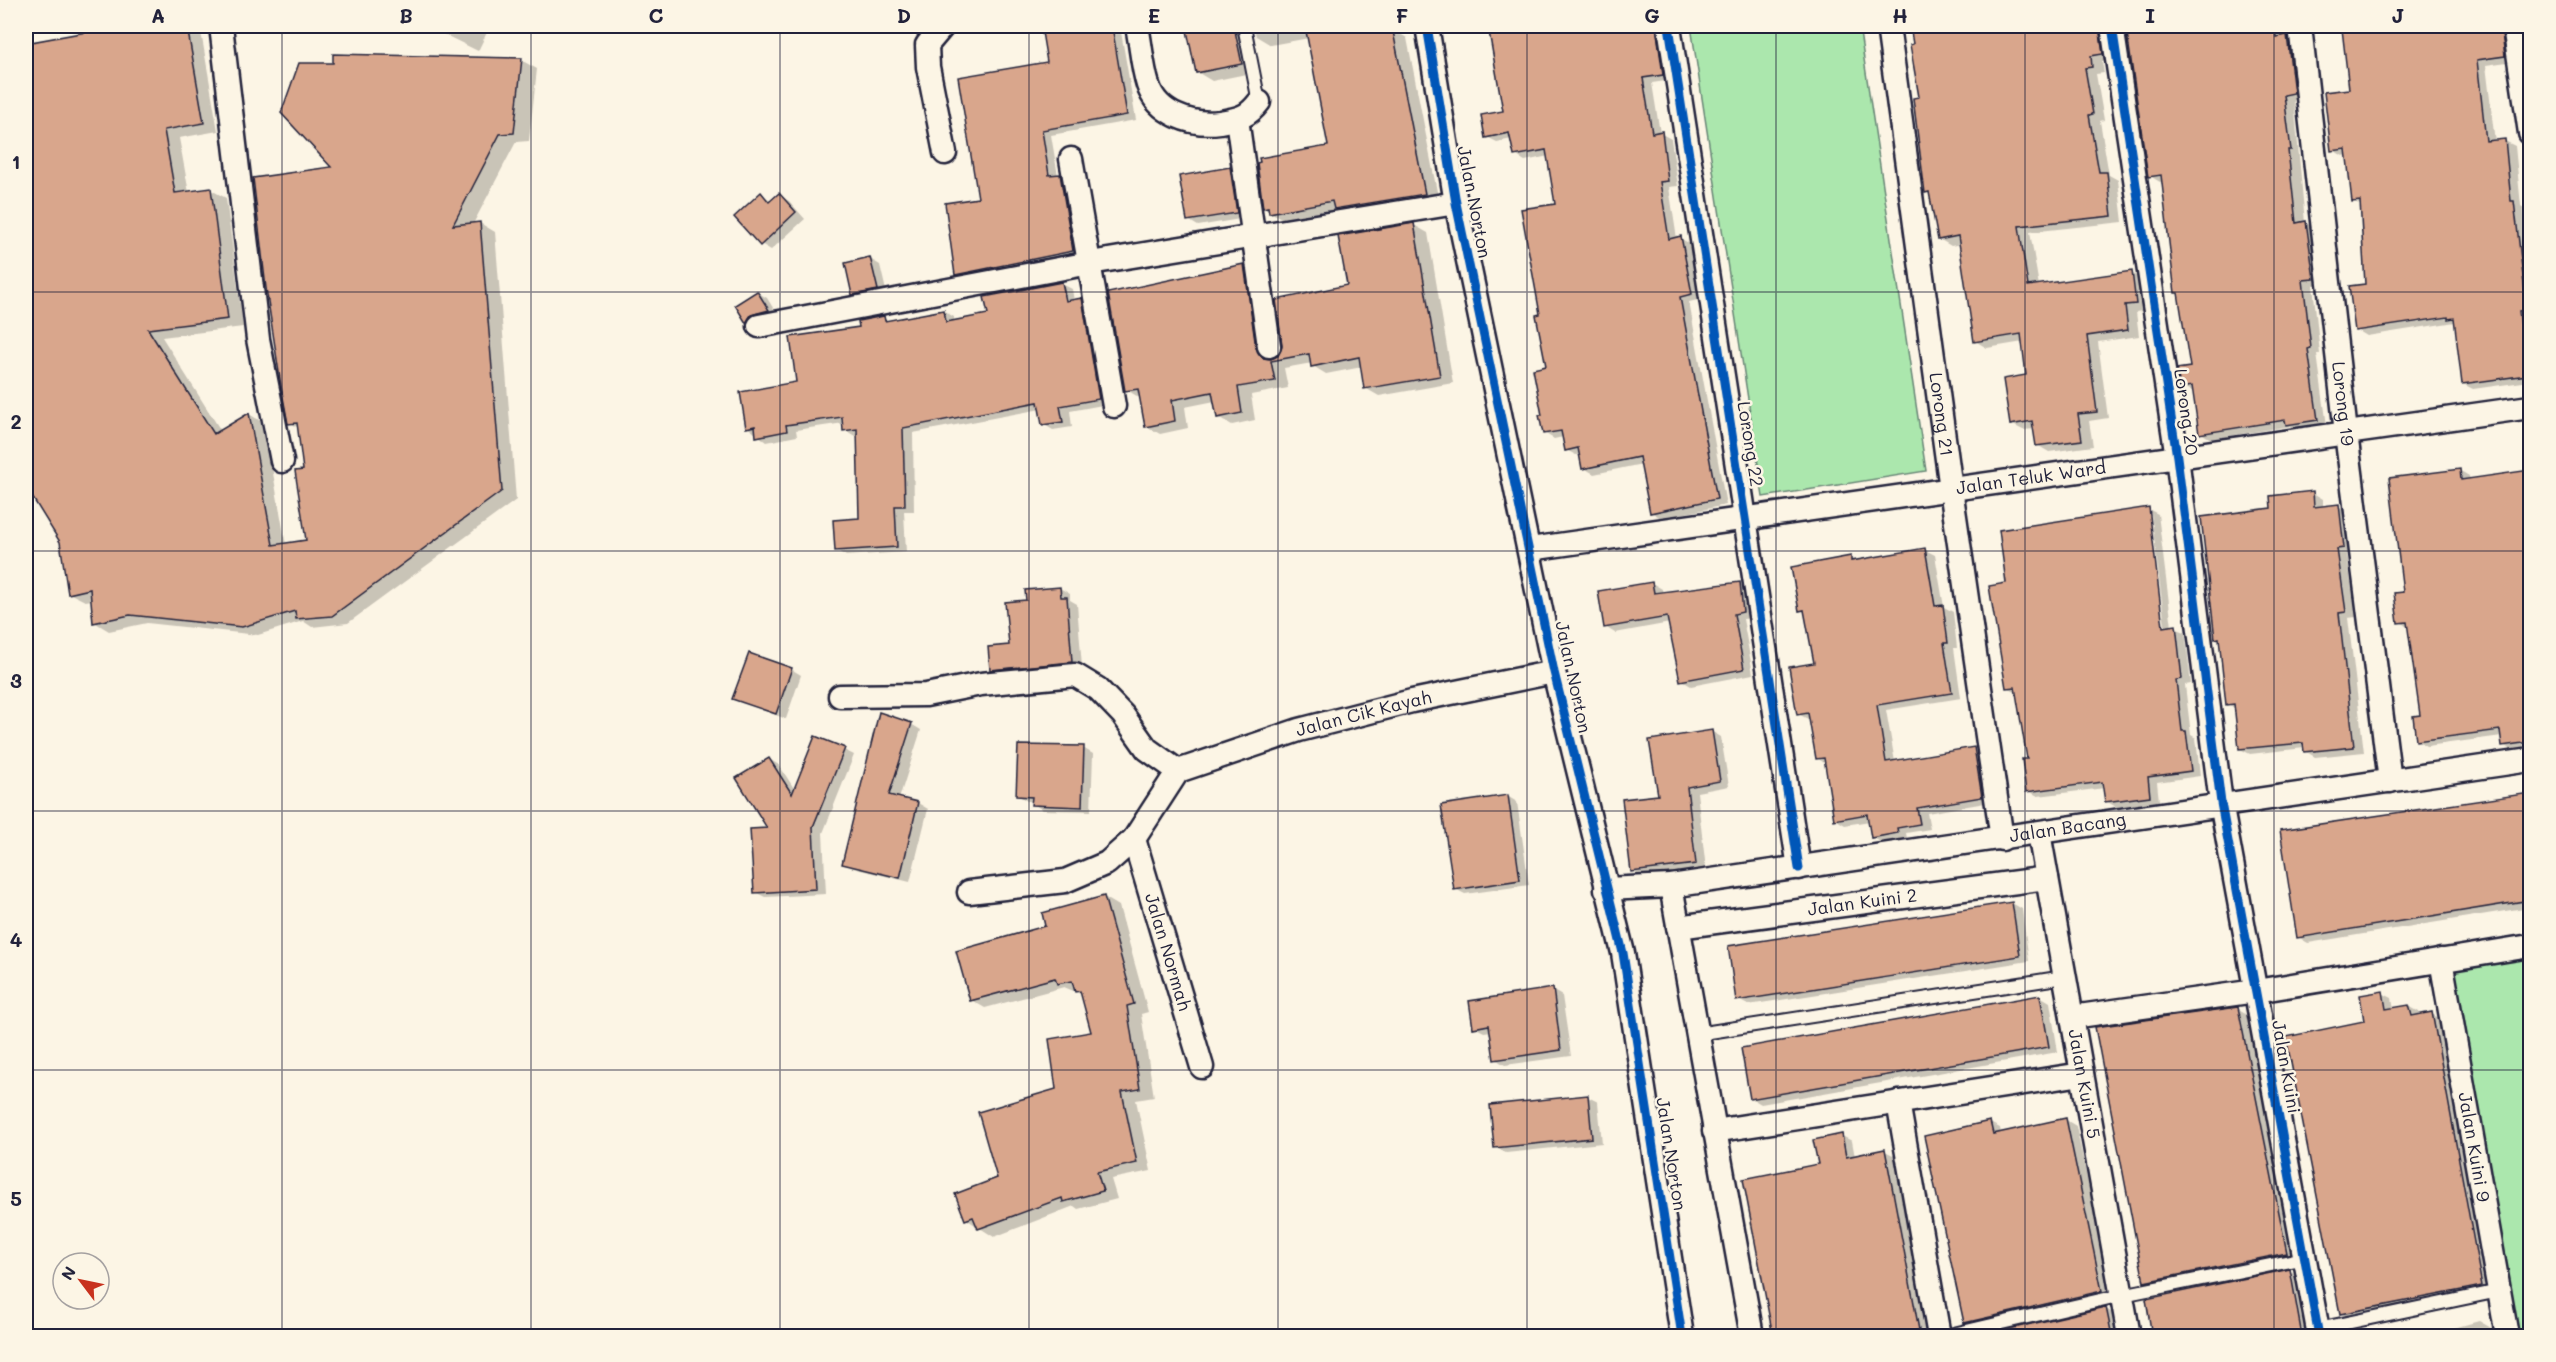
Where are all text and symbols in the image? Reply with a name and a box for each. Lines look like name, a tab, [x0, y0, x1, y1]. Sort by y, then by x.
text: A	[151, 2, 165, 28]
text: B	[399, 2, 413, 28]
text: C	[649, 2, 664, 28]
text: D	[897, 2, 911, 28]
text: E	[1148, 2, 1160, 28]
text: F	[1396, 2, 1409, 28]
text: G	[1644, 2, 1660, 28]
text: H	[1892, 2, 1908, 28]
text: I	[2145, 2, 2155, 28]
text: J	[2391, 2, 2405, 28]
street label: Jalan Norton	[1452, 144, 1498, 260]
text: 1	[12, 148, 20, 174]
street label: Lorong 19	[2327, 360, 2361, 447]
street label: Lorong 20	[2169, 367, 2205, 457]
street label: Lorong 21	[1924, 371, 1959, 458]
street label: Lorong 22	[1732, 399, 1770, 488]
text: 2	[10, 408, 22, 434]
street label: Jalan Teluk Ward	[1954, 454, 2107, 499]
street label: Jalan Norton	[1550, 618, 1598, 735]
text: 3	[10, 667, 22, 693]
street label: Jalan Cik Kayah	[1293, 684, 1434, 741]
street label: Jalan Bacang	[2008, 806, 2127, 847]
street label: Jalan Kuini 2	[1806, 882, 1918, 921]
street label: Jalan Normah	[1140, 890, 1198, 1013]
text: 4	[10, 926, 23, 952]
street label: Jalan Kuini	[2267, 1018, 2307, 1115]
street label: Jalan Kuini 5	[2063, 1027, 2106, 1140]
street label: Jalan Kuini 9	[2453, 1090, 2496, 1204]
street label: Jalan Norton	[1651, 1096, 1693, 1212]
text: 5	[10, 1185, 22, 1211]
north arrow	[51, 1251, 111, 1311]
text: N	[56, 1262, 80, 1284]

